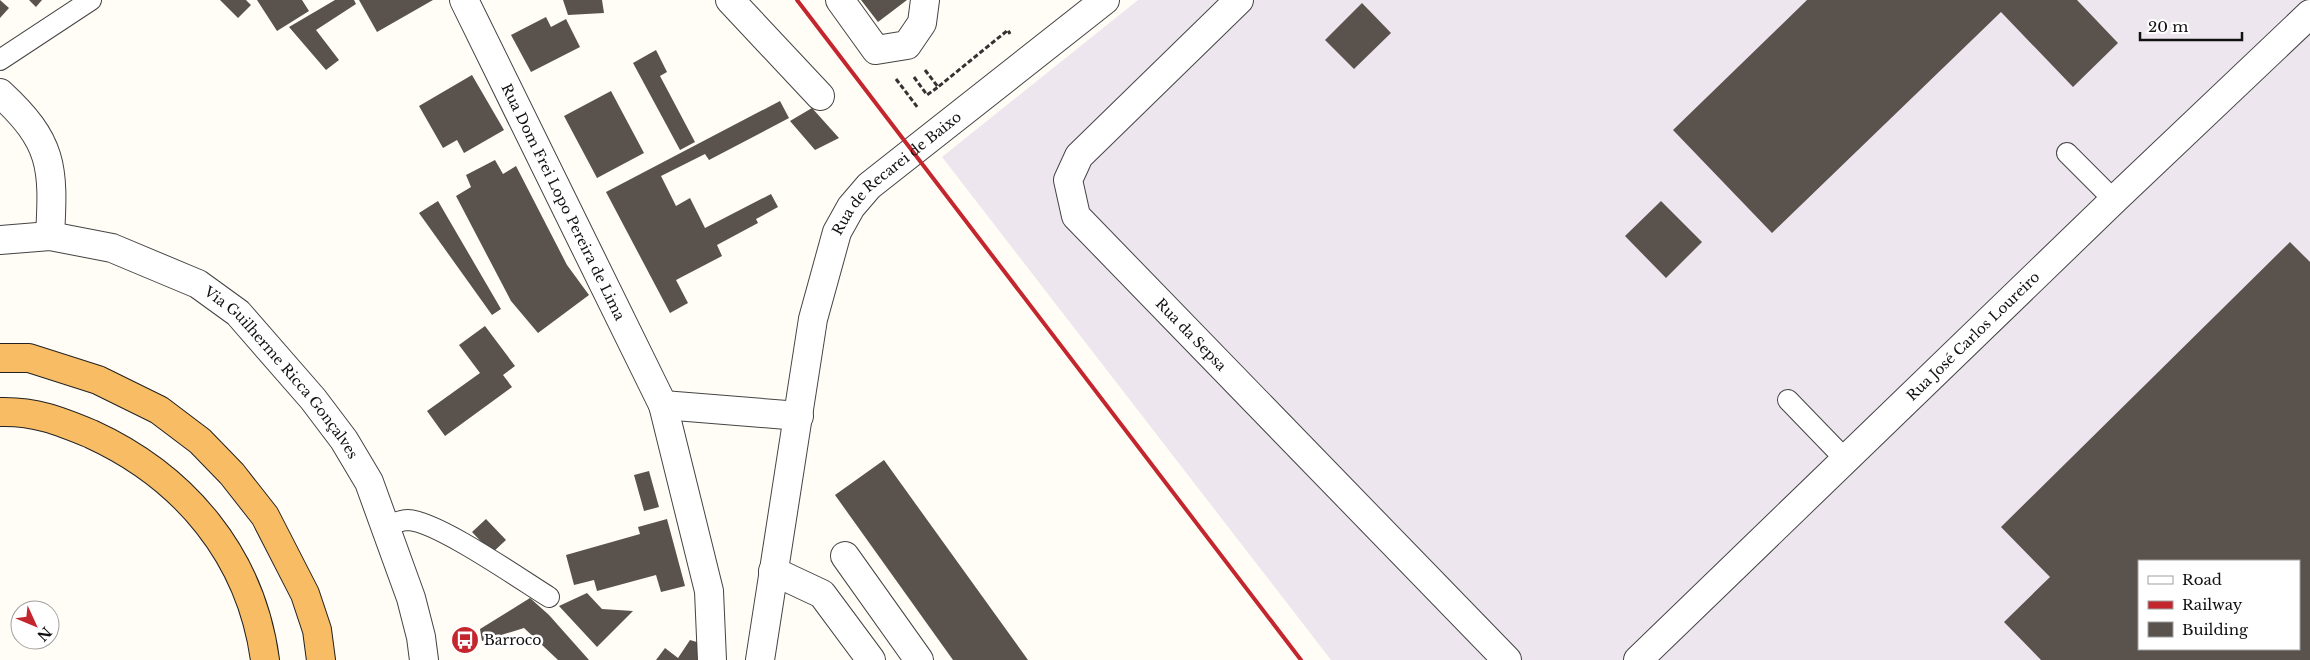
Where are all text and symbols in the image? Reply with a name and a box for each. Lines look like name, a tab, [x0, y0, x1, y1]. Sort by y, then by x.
scale bar	[2140, 10, 2242, 42]
text: 20 m	[2148, 17, 2188, 36]
street label: Rua Dom Frei Lopo Pereira de Lima	[497, 81, 629, 323]
street label: Rua de Recarei de Baixo	[828, 108, 965, 238]
street label: Rua José Carlos Loureiro	[1903, 268, 2043, 405]
street label: Via Guilherme Ricca Gonçalves	[200, 282, 362, 462]
street label: Rua da Sepsa	[1152, 295, 1230, 375]
legend	[2138, 560, 2300, 650]
text: Road	[2182, 570, 2222, 589]
text: Railway	[2182, 595, 2243, 614]
north arrow	[10, 600, 60, 650]
text: Building	[2182, 620, 2249, 639]
text: N	[33, 623, 55, 645]
bus stop icon: Barroco	[450, 625, 480, 655]
place label: Barroco	[484, 631, 542, 649]

